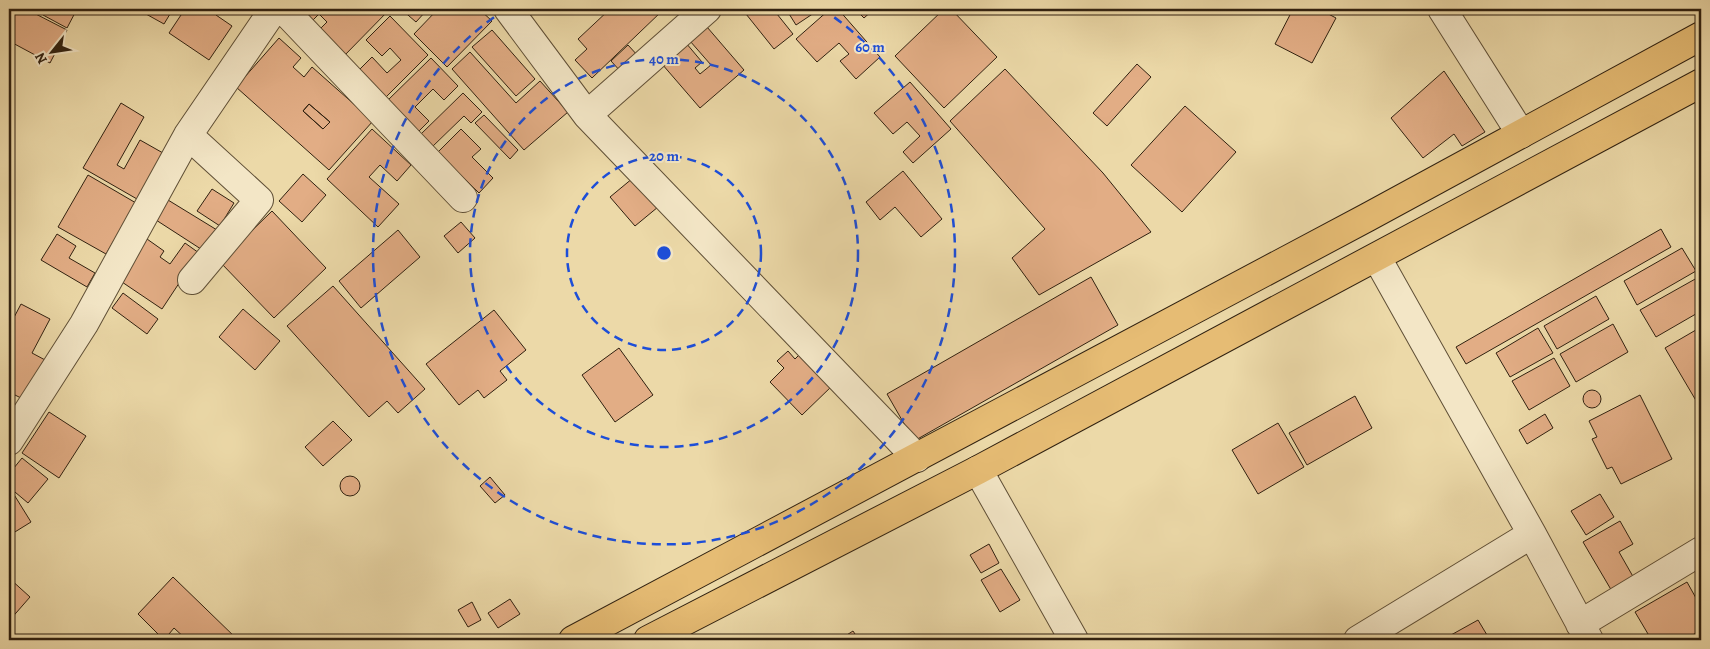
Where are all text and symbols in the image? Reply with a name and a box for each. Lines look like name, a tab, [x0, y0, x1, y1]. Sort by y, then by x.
north arrow	[28, 28, 78, 78]
text: 60 m	[855, 37, 885, 57]
text: N	[30, 49, 52, 67]
text: 40 m	[649, 49, 679, 69]
text: 20 m	[649, 146, 679, 166]
centre of rings	[655, 244, 673, 262]

